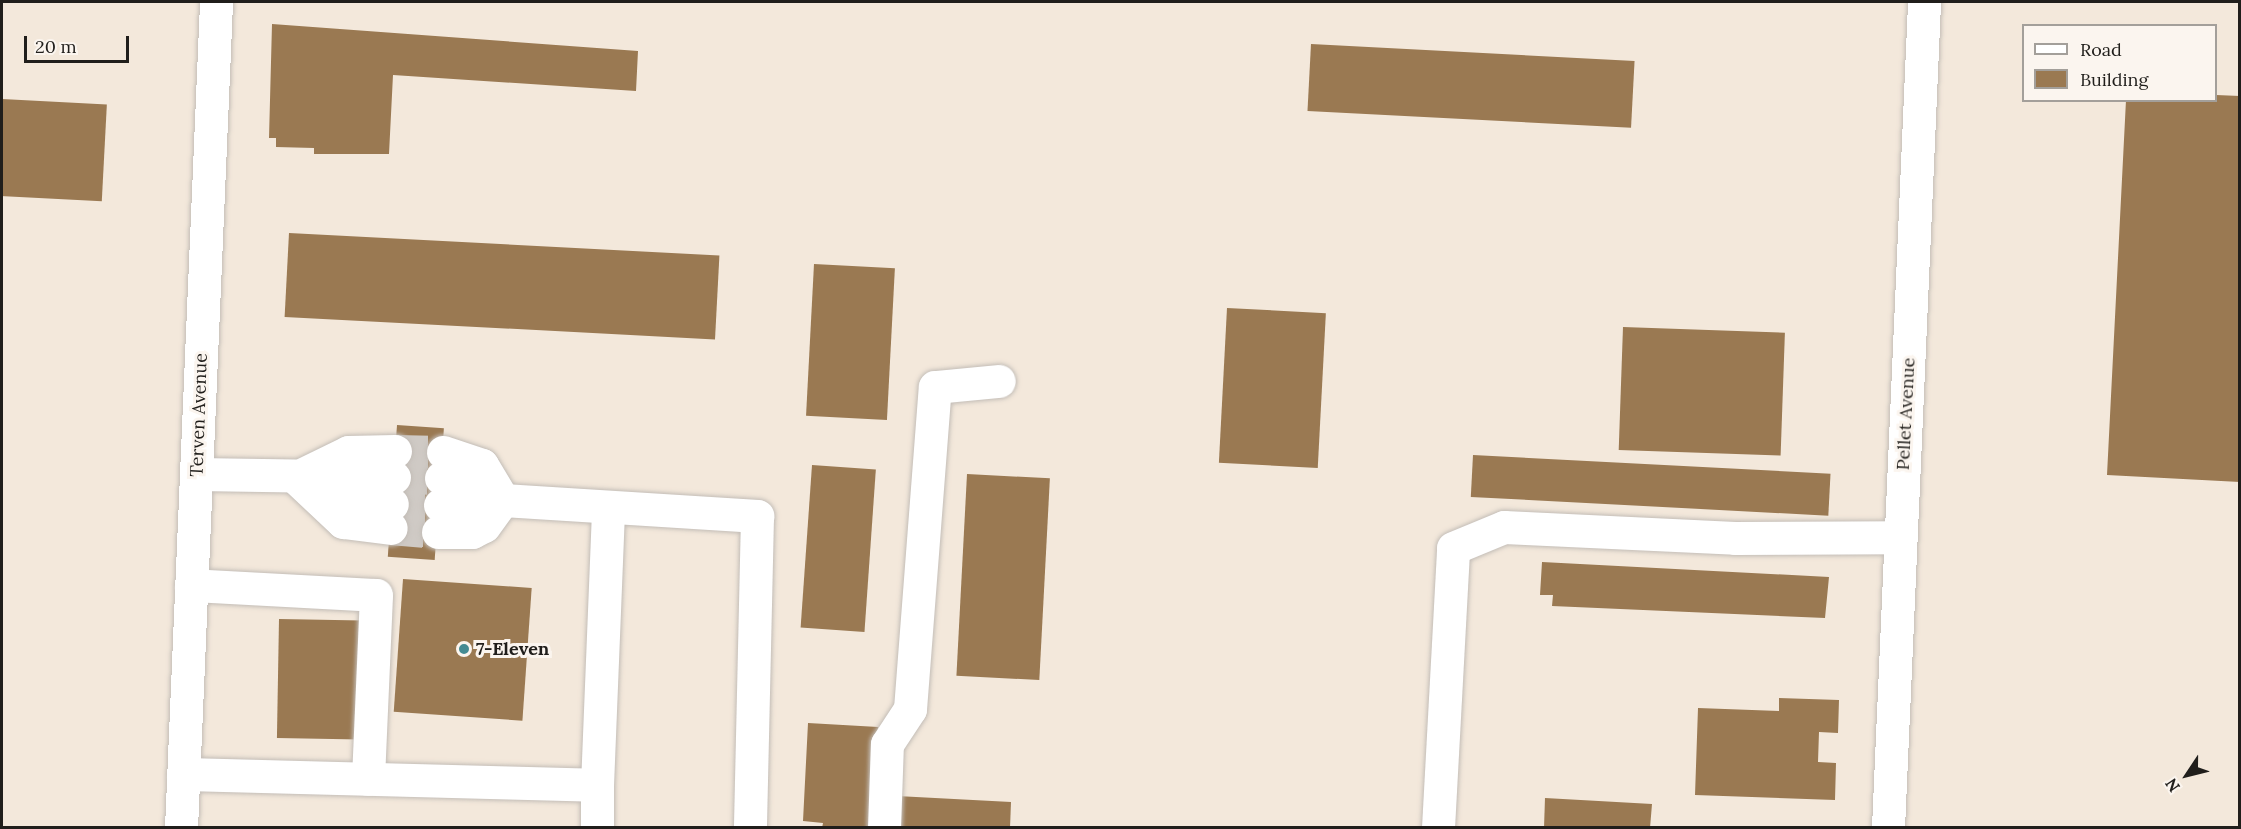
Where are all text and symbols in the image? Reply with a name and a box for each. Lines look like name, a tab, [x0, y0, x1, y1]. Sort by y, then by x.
scale bar	[27, 24, 132, 62]
legend	[2022, 24, 2217, 102]
text: 20 m	[35, 35, 77, 58]
text: Road	[2080, 38, 2122, 61]
text: Building	[2080, 68, 2148, 91]
street label: Terven Avenue	[186, 353, 212, 477]
street label: Pellet Avenue	[1892, 357, 1920, 471]
place label: 7-Eleven	[476, 638, 549, 660]
marker: 7-Eleven	[457, 642, 471, 656]
north arrow	[2157, 745, 2217, 805]
text: N	[2161, 775, 2184, 796]

